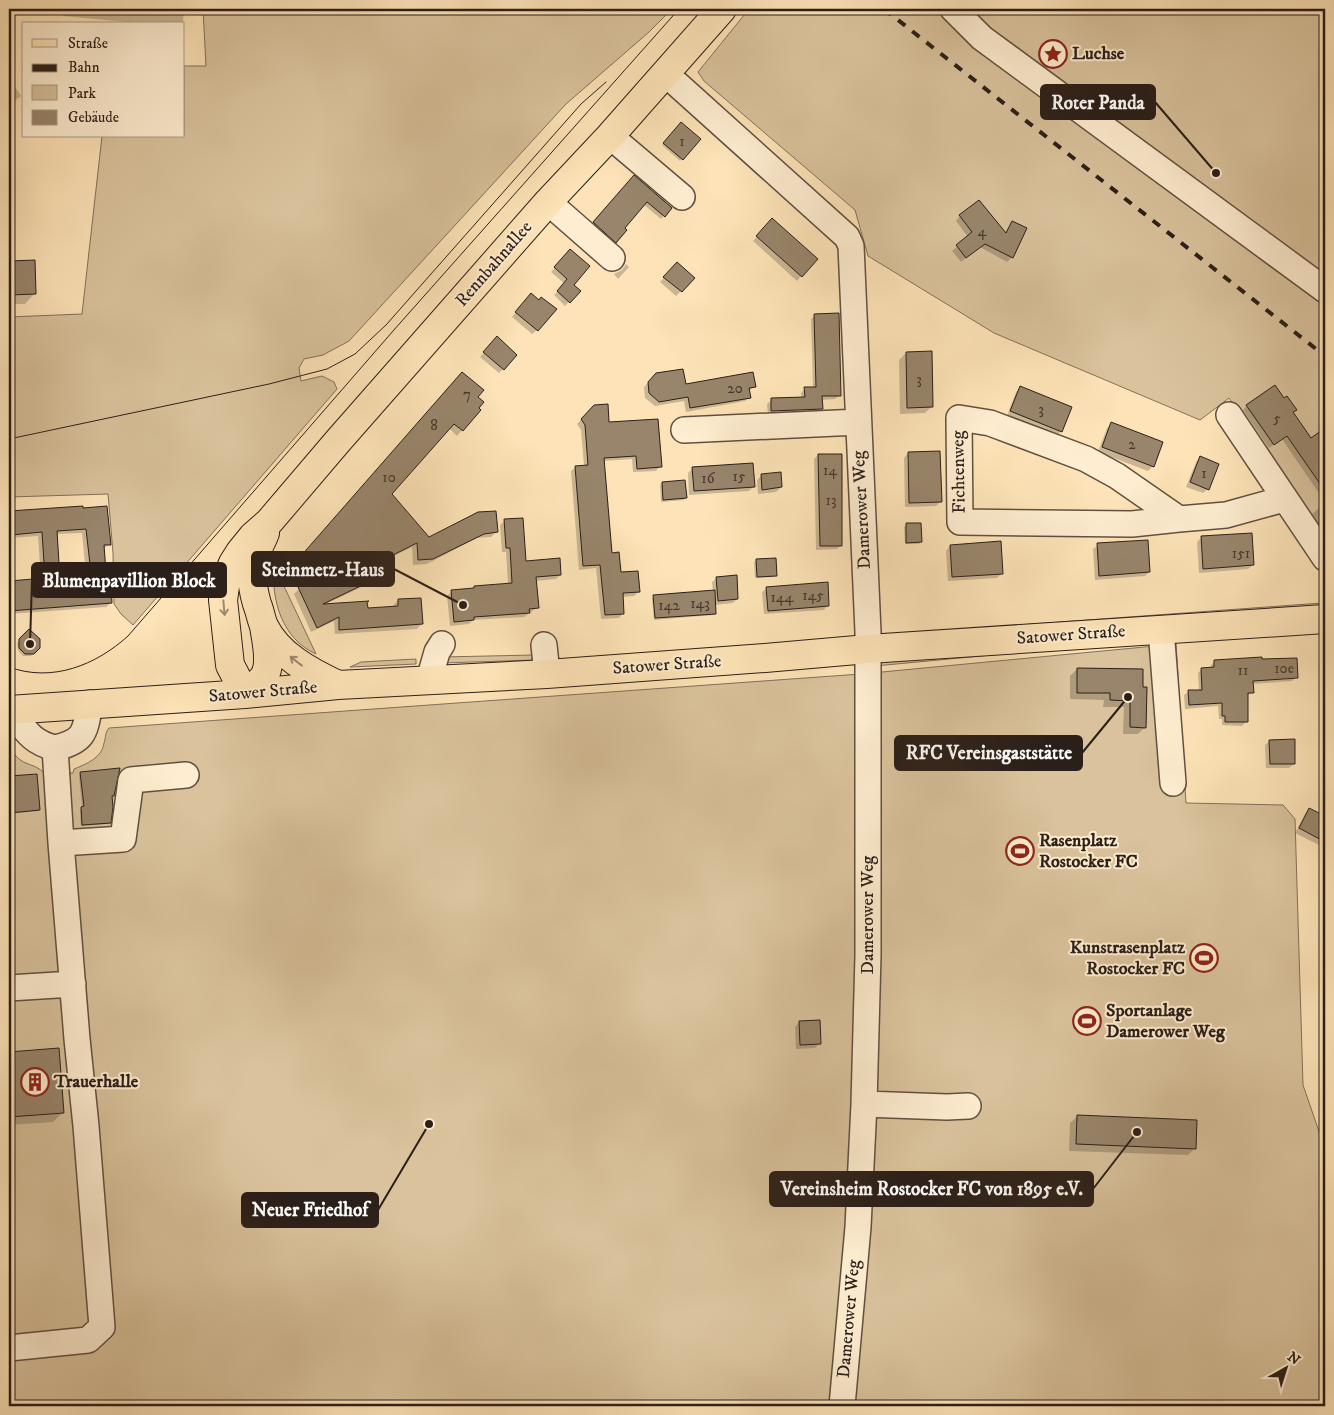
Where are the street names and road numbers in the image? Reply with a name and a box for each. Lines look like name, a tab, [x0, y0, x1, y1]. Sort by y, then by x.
street label: Rennbahnallee	[451, 217, 537, 311]
street label: Fichtenweg	[947, 430, 971, 514]
street label: Damerower Weg	[848, 450, 876, 570]
street label: Satower Straße	[1016, 620, 1126, 650]
street label: Satower Straße	[612, 650, 722, 680]
street label: Satower Straße	[208, 676, 318, 708]
street label: Damerower Weg	[857, 855, 879, 974]
street label: Damerower Weg	[833, 1259, 865, 1379]

